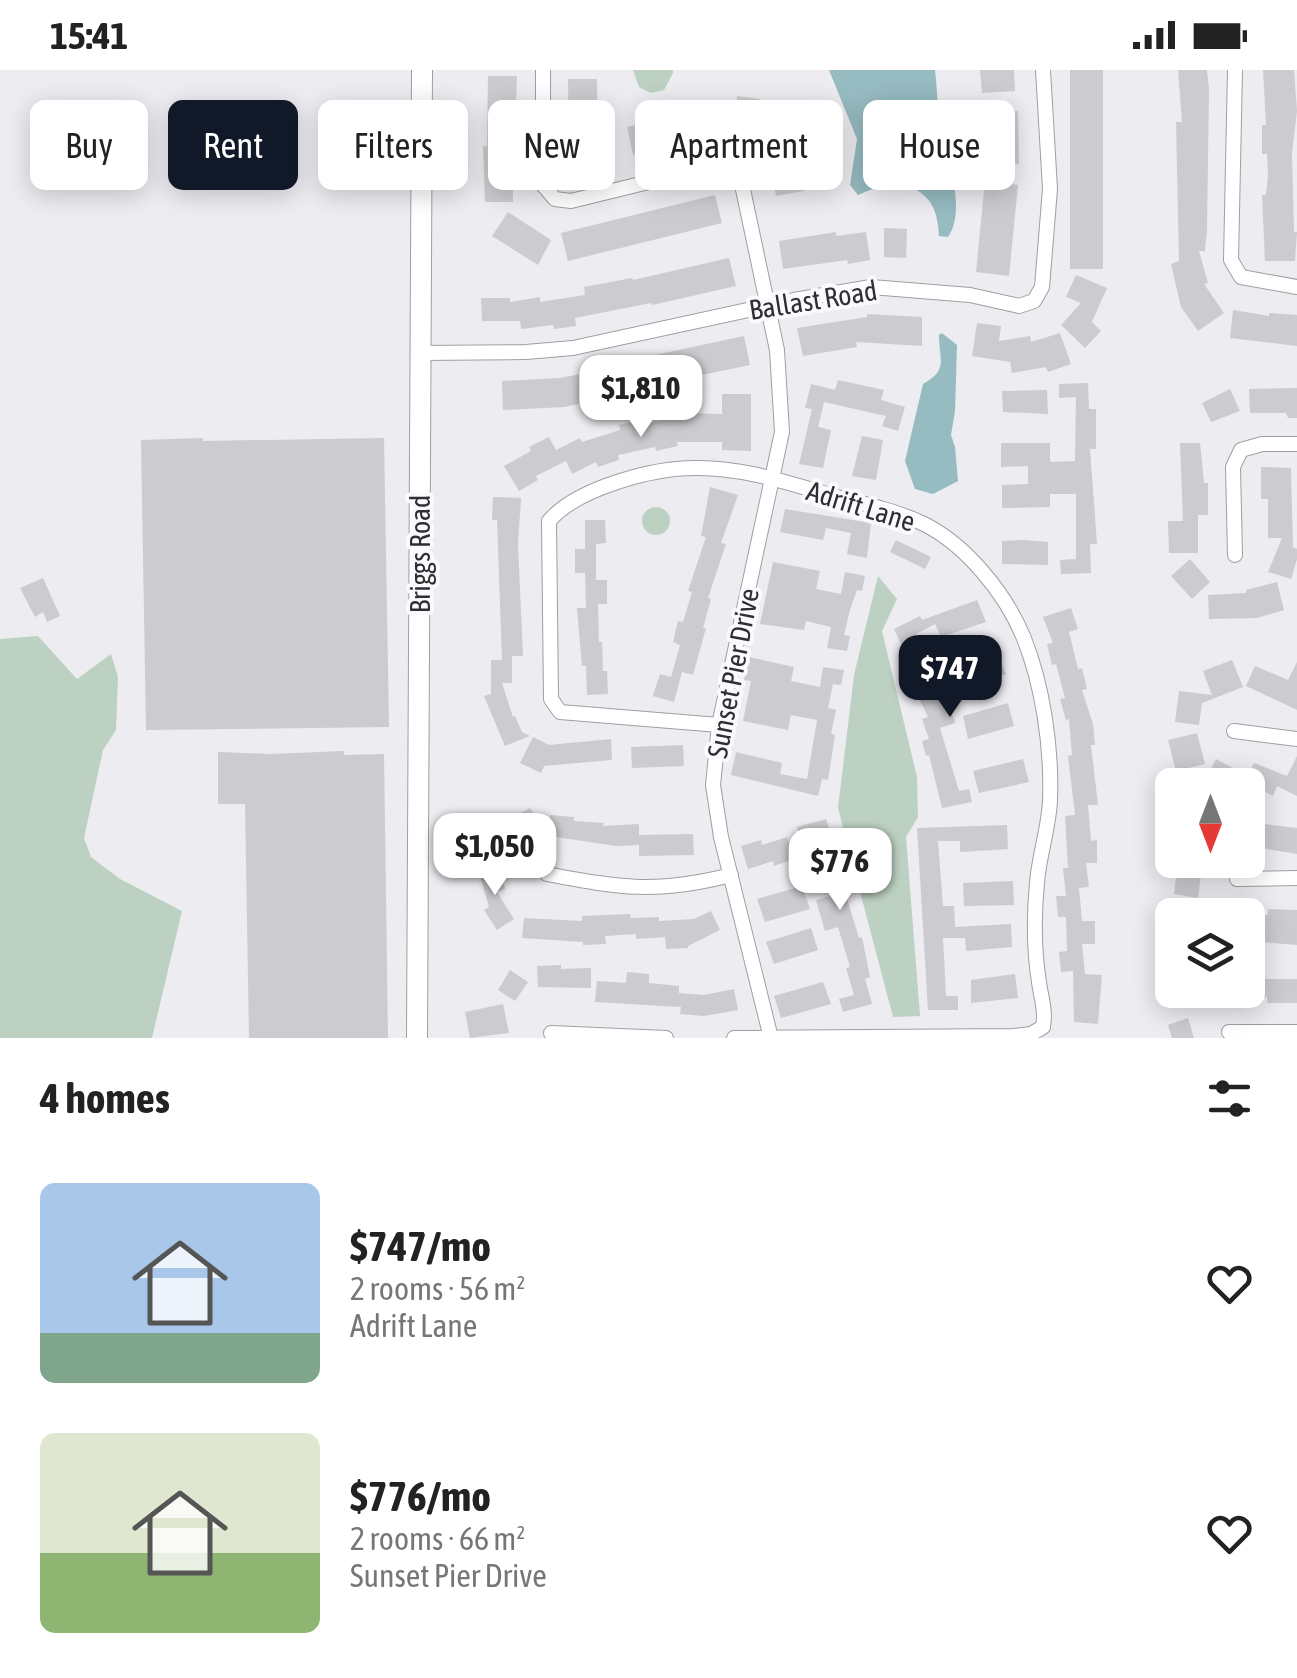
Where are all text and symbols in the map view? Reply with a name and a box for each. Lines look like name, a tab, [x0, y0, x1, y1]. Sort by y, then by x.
text: 15:41	[50, 14, 128, 57]
chip: Buy	[30, 100, 148, 190]
chip: Rent	[168, 100, 298, 190]
chip: Filters	[318, 100, 468, 190]
chip: New	[488, 100, 615, 190]
chip: Apartment	[635, 100, 843, 190]
chip: House	[863, 100, 1015, 190]
street label: Ballast Road	[747, 274, 879, 326]
pin: $1,810	[560, 355, 722, 440]
text: $1,810	[601, 369, 681, 406]
street label: Adrift Lane	[803, 474, 919, 538]
street label: Briggs Road	[404, 495, 436, 613]
street label: Sunset Pier Drive	[701, 585, 765, 761]
pin: $747	[891, 635, 1009, 720]
text: $747	[921, 649, 979, 686]
north arrow	[1155, 768, 1265, 878]
map controls	[1155, 768, 1265, 1008]
pin: $1,050	[414, 813, 576, 898]
text: $1,050	[455, 827, 535, 864]
pin: $776	[781, 828, 899, 913]
text: $776	[811, 842, 869, 879]
button: layers	[1155, 898, 1265, 1008]
icon: filters	[1202, 1071, 1257, 1126]
text: 4 homes	[40, 1074, 170, 1122]
text: $747/mo	[350, 1222, 491, 1270]
icon: home	[120, 1223, 240, 1343]
icon: heart	[1202, 1256, 1257, 1311]
text: 2 rooms · 56 m²	[350, 1270, 525, 1307]
text: Adrift Lane	[350, 1307, 477, 1344]
text: $776/mo	[350, 1472, 491, 1520]
icon: home	[120, 1473, 240, 1593]
icon: heart	[1202, 1506, 1257, 1561]
text: 2 rooms · 66 m²	[350, 1520, 525, 1557]
text: Sunset Pier Drive	[350, 1557, 547, 1594]

